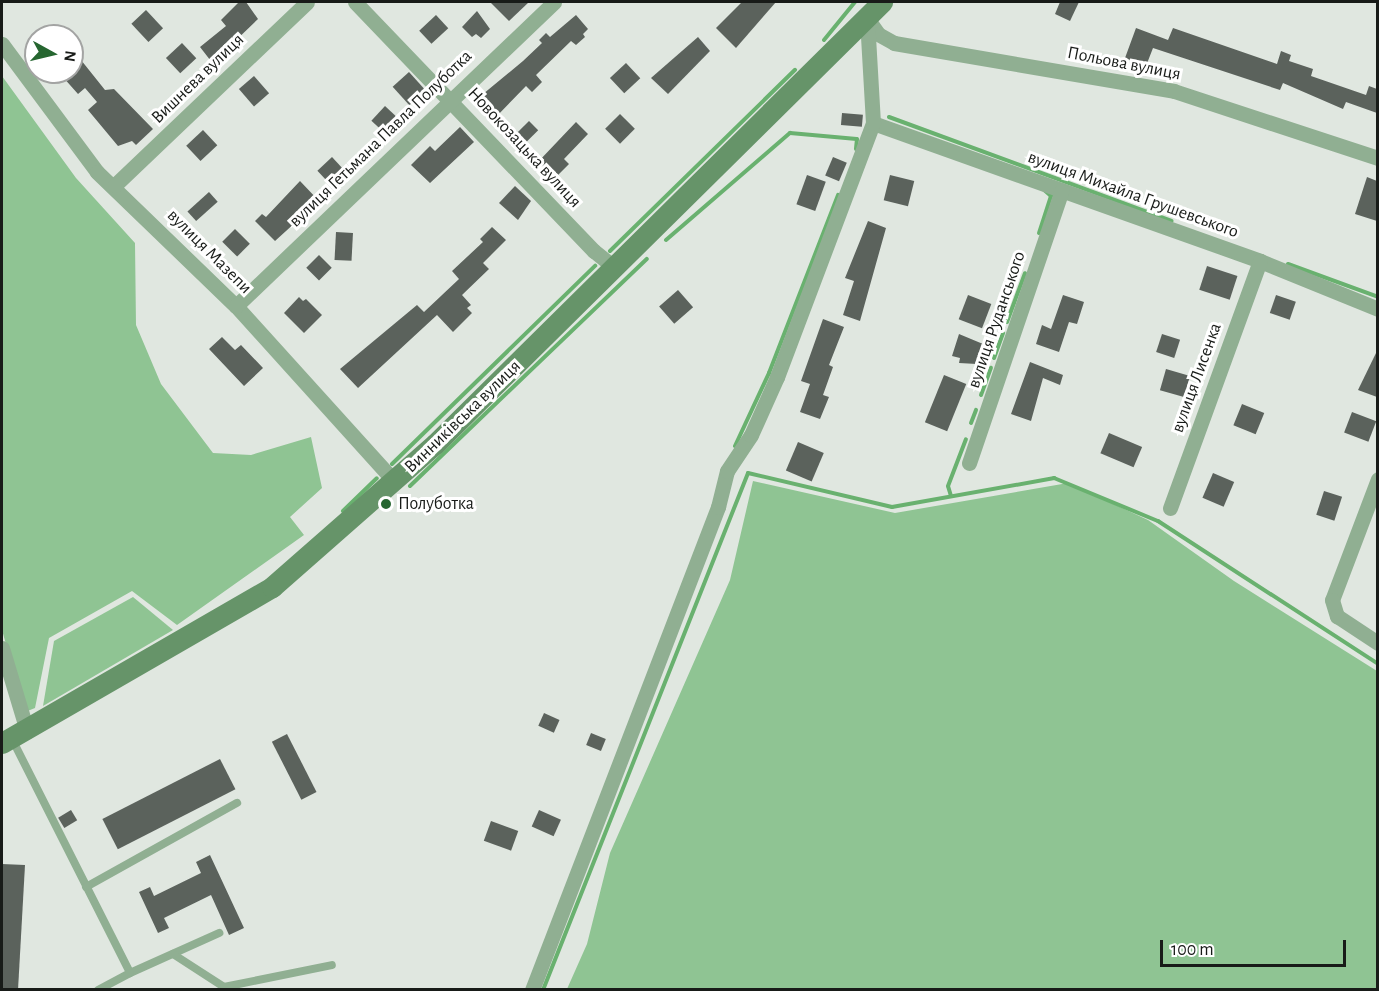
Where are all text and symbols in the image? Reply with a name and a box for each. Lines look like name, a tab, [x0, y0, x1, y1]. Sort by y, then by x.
north arrow	[24, 24, 84, 84]
street label: Вишнева вулиця	[147, 29, 249, 129]
street label: Польова вулиця	[1065, 42, 1183, 86]
street label: вулиця Гетьмана Павла Полуботка	[285, 46, 477, 232]
text: N	[61, 50, 79, 63]
street label: Новокозацька вулиця	[463, 83, 585, 213]
street label: вулиця Михайла Грушевського	[1025, 147, 1241, 243]
street label: вулиця Мазепи	[162, 205, 256, 299]
street label: вулиця Руданського	[963, 249, 1031, 391]
street label: вулиця Лисенка	[1167, 320, 1227, 436]
street label: Винниківська вулиця	[400, 356, 526, 478]
place label: Полуботка	[398, 493, 474, 515]
marker: Полуботка	[379, 497, 393, 511]
scale bar	[1163, 928, 1349, 966]
text: 100 m	[1171, 941, 1214, 959]

